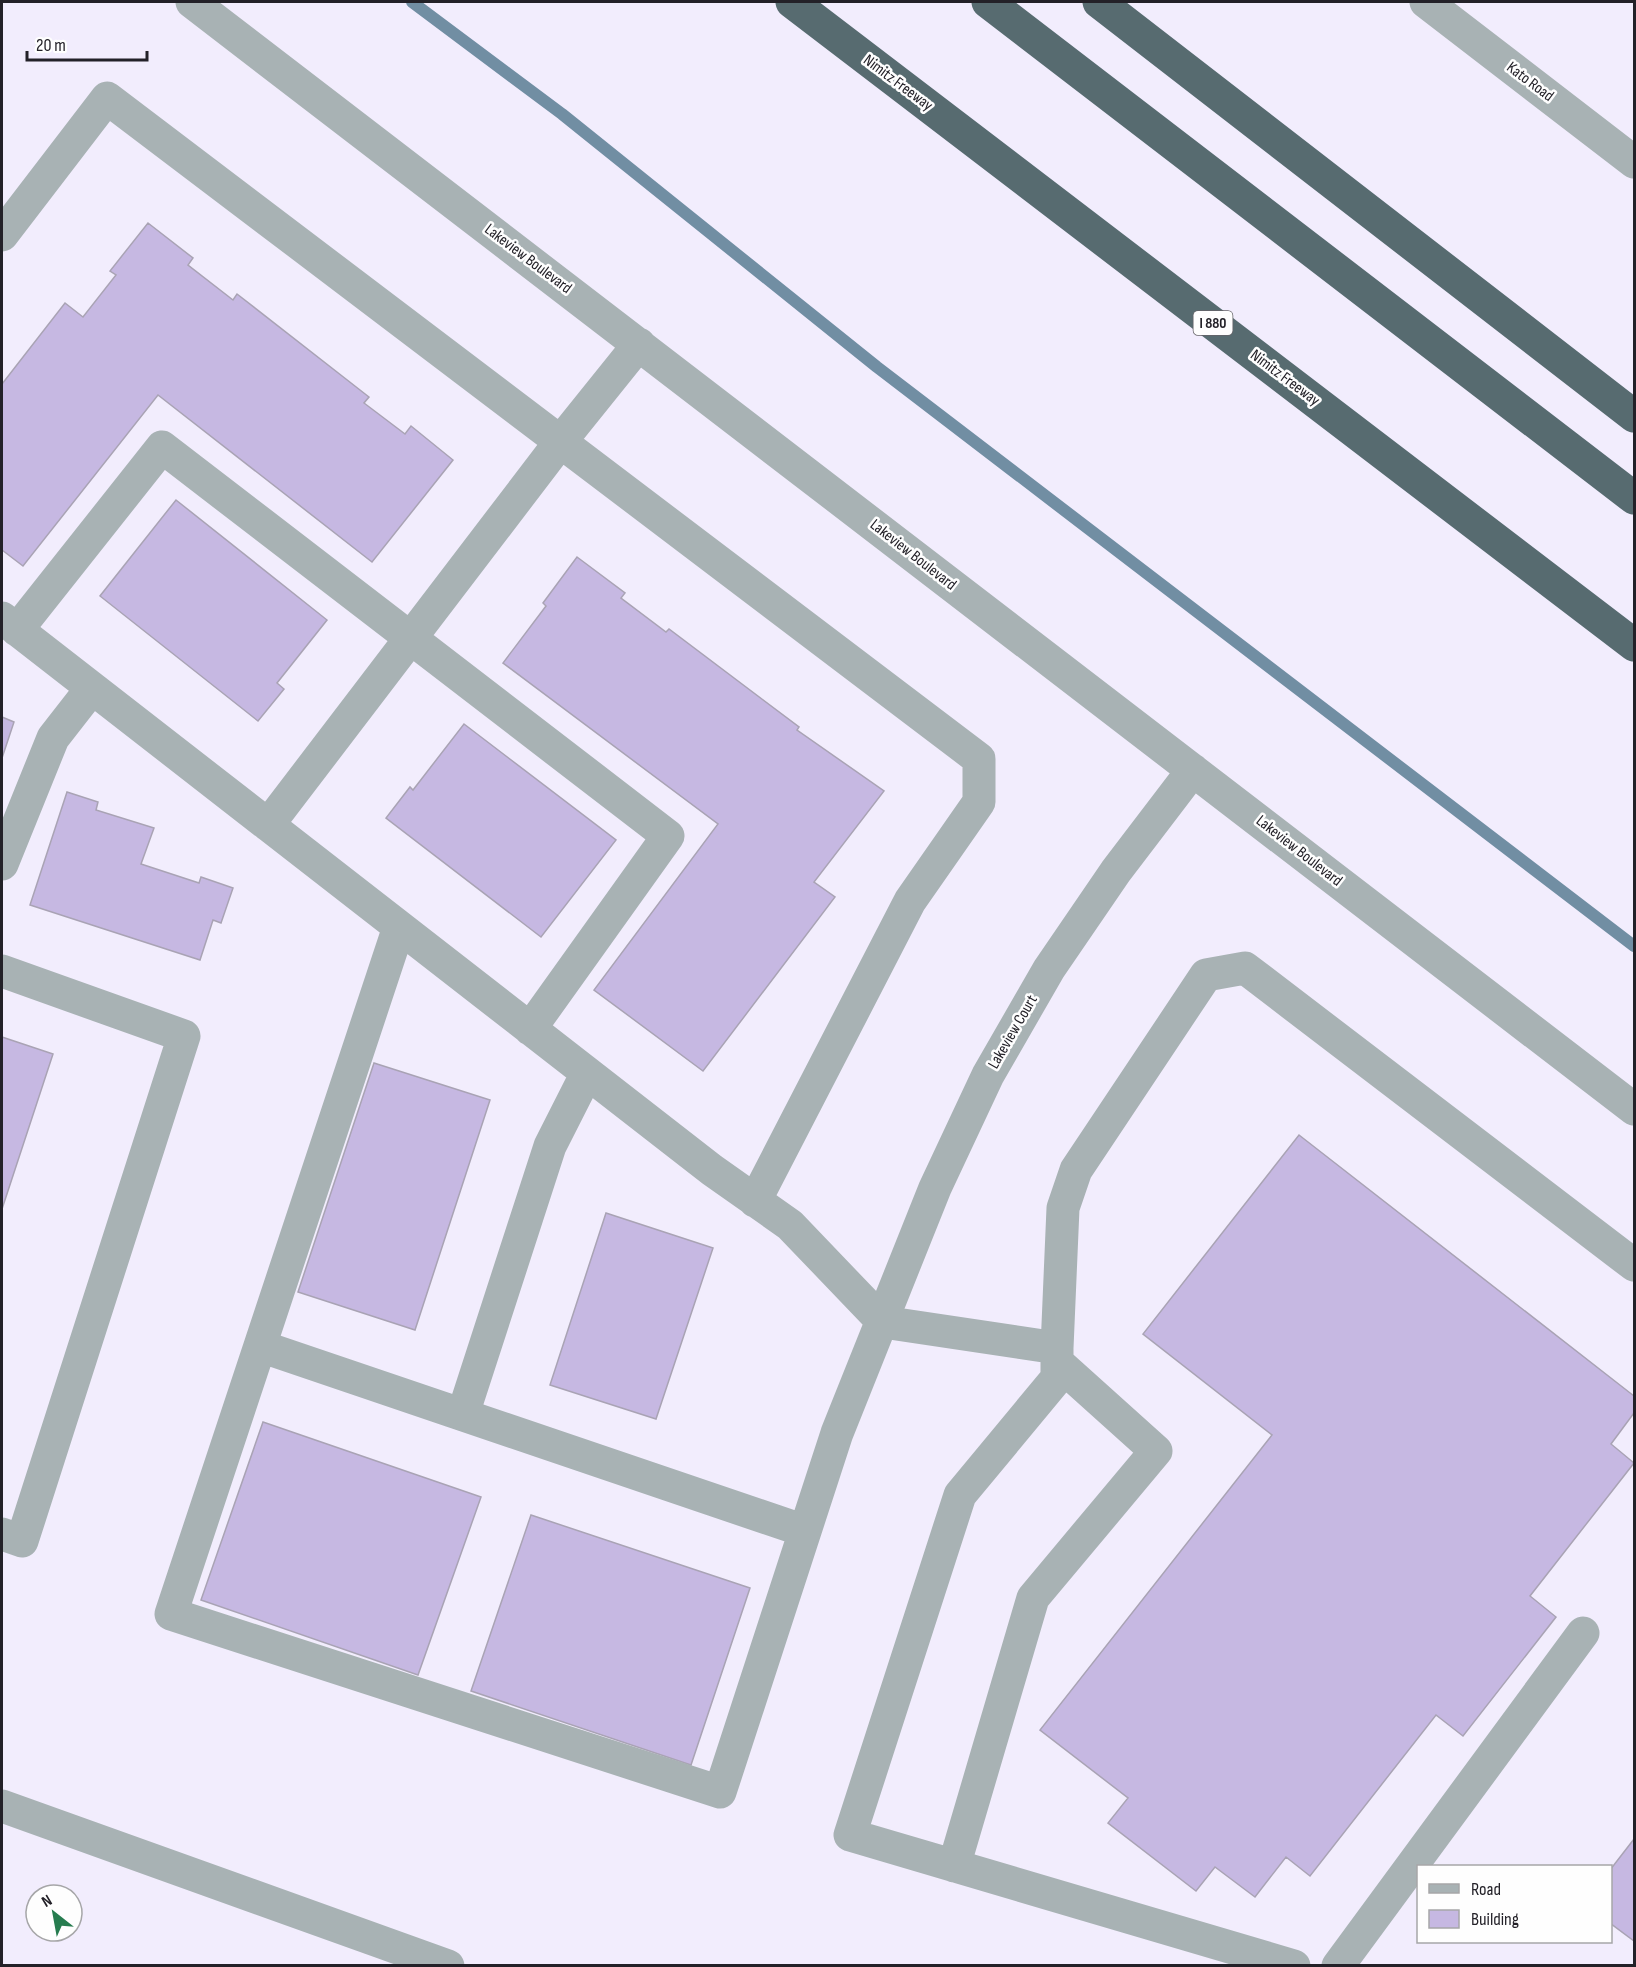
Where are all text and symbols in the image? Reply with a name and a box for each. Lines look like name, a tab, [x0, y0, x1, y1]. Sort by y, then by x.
scale bar	[27, 24, 147, 62]
text: 20 m	[36, 35, 66, 56]
street label: Nimitz Freeway	[860, 51, 936, 115]
street label: Kato Road	[1503, 58, 1557, 106]
street label: Lakeview Boulevard	[481, 220, 575, 298]
road number: I 880	[1194, 311, 1232, 335]
street label: Nimitz Freeway	[1247, 346, 1323, 410]
street label: Lakeview Boulevard	[866, 515, 960, 595]
street label: Lakeview Boulevard	[1252, 811, 1346, 891]
street label: Lakeview Court	[984, 992, 1042, 1072]
legend	[1417, 1865, 1612, 1943]
text: Road	[1471, 1879, 1501, 1900]
north arrow	[24, 1883, 84, 1943]
text: N	[38, 1891, 56, 1912]
text: Building	[1471, 1909, 1519, 1930]

